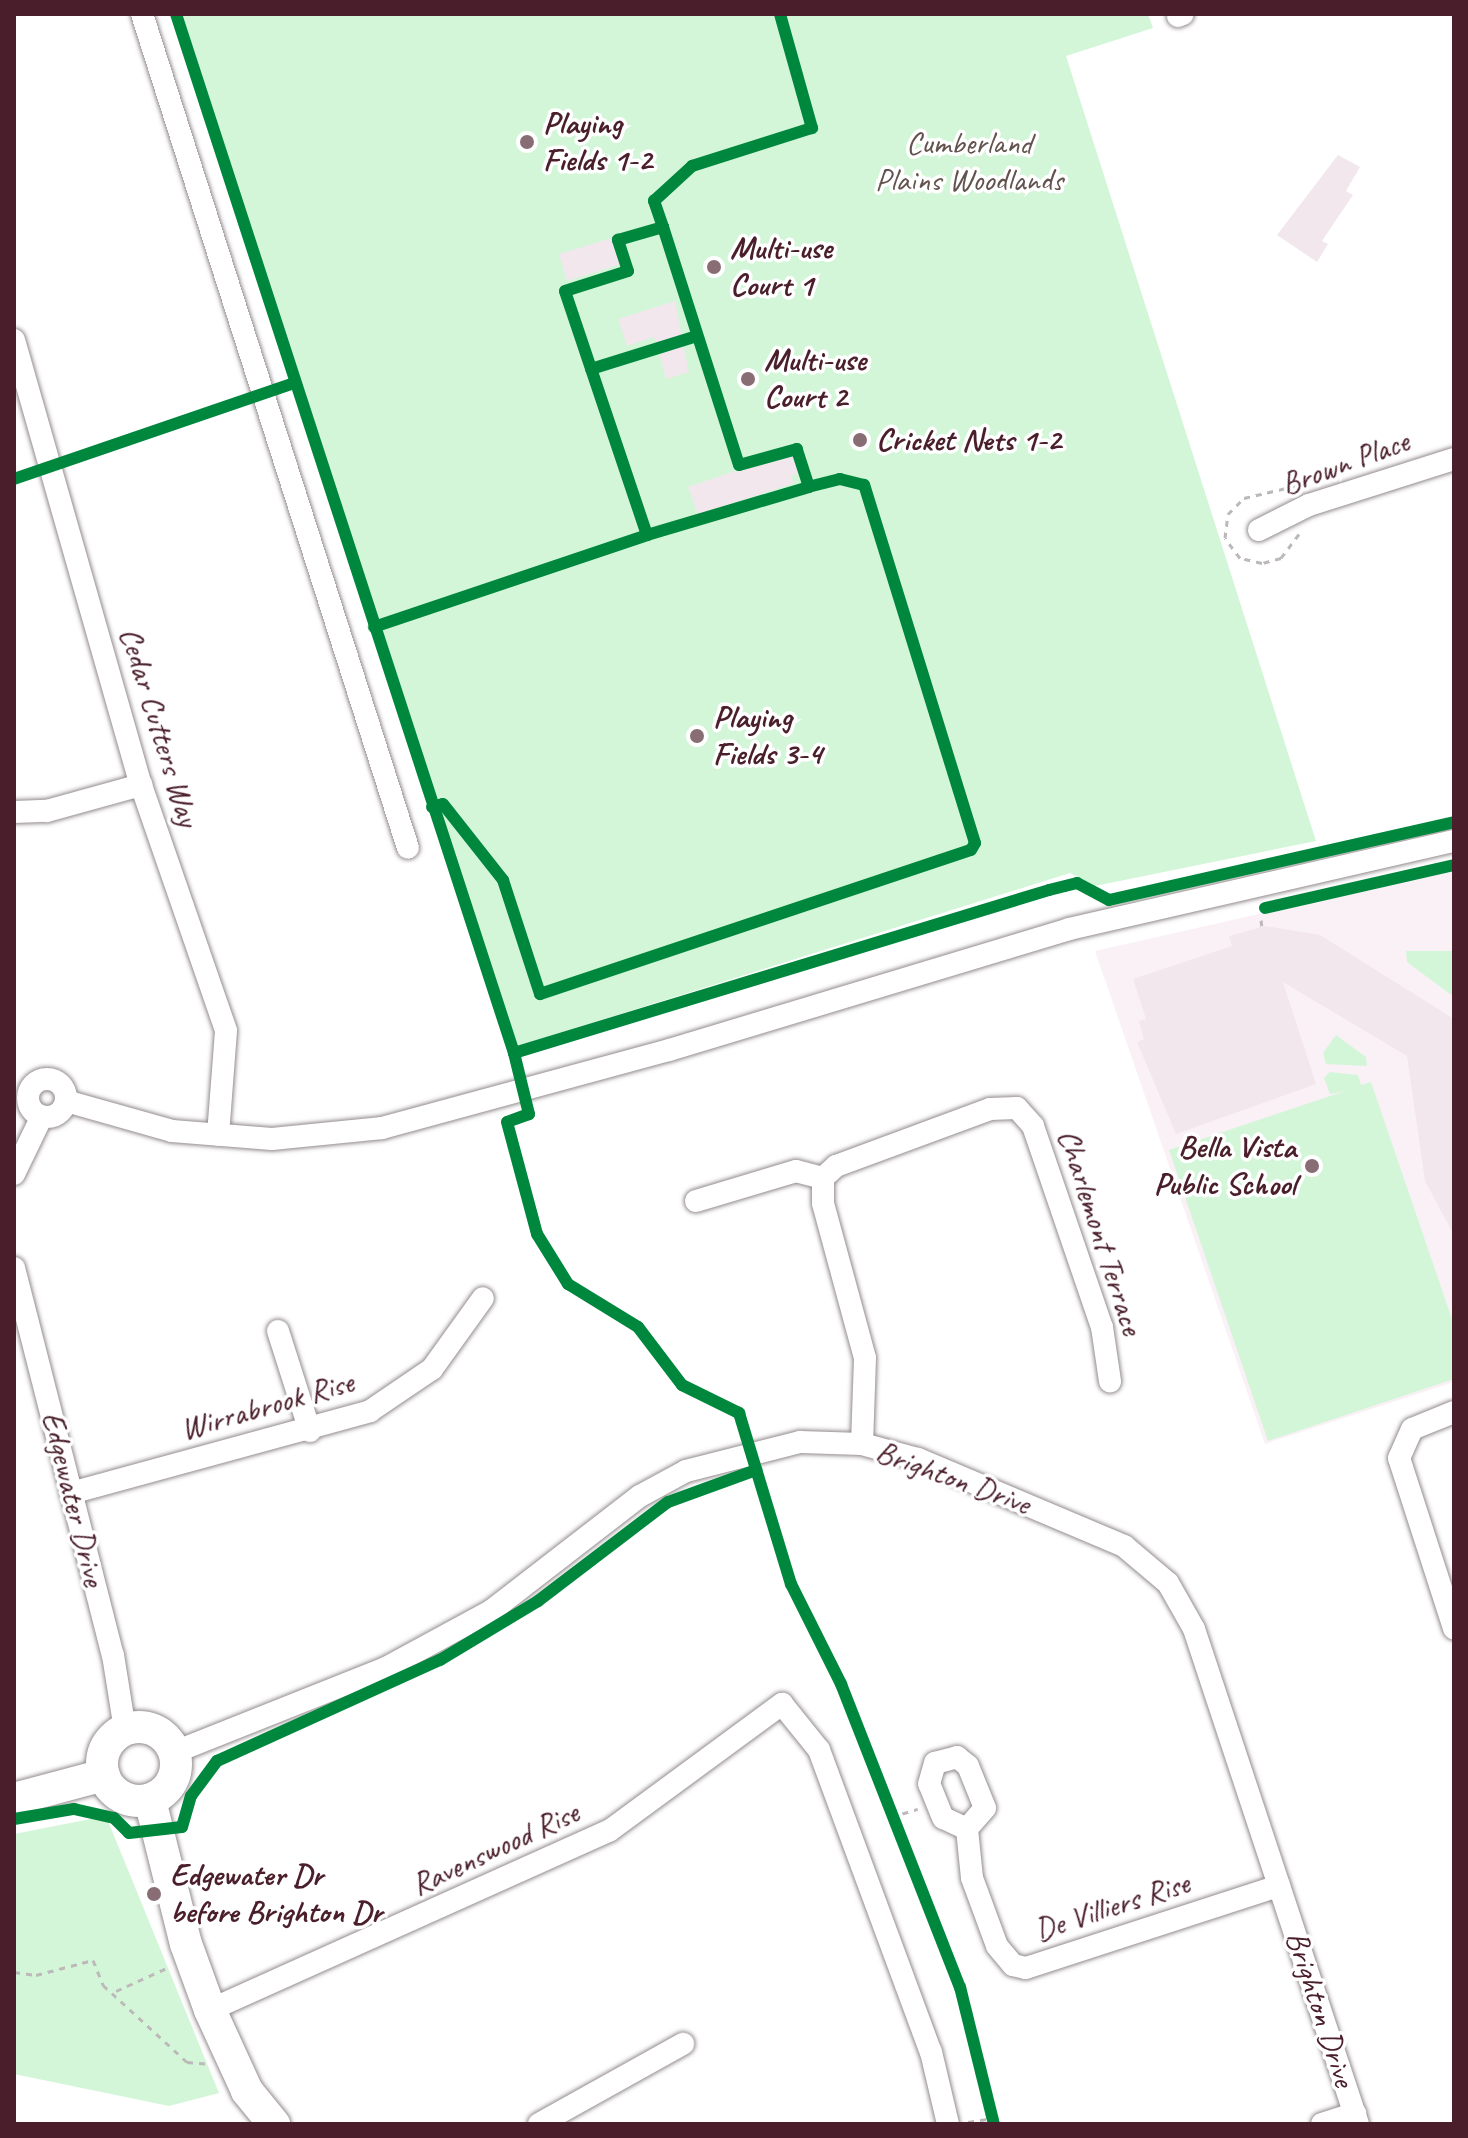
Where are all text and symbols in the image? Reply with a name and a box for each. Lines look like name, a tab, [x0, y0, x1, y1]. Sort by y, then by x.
place label: Playing Fields 1-2	[543, 105, 652, 180]
park label: Cumberland Plains Woodlands	[875, 125, 1063, 200]
marker: Playing Fields 1-2	[518, 133, 536, 151]
place label: Multi-use Court 1	[730, 230, 832, 305]
marker: Multi-use Court 1	[705, 258, 723, 276]
place label: Multi-use Court 2	[764, 342, 866, 417]
marker: Multi-use Court 2	[739, 370, 757, 388]
place label: Cricket Nets 1-2	[876, 421, 1061, 459]
street label: Brown Place	[1275, 422, 1415, 504]
marker: Cricket Nets 1-2	[851, 431, 869, 449]
street label: Cedar Cutters Way	[111, 623, 207, 831]
place label: Playing Fields 3-4	[713, 699, 822, 774]
marker: Playing Fields 3-4	[688, 727, 706, 745]
street label: Charlemont Terrace	[1049, 1124, 1151, 1340]
place label: Bella Vista Public School	[1154, 1129, 1296, 1204]
marker: Bella Vista Public School	[1303, 1157, 1321, 1175]
street label: Wirrabrook Rise	[176, 1363, 358, 1449]
street label: Edgewater Drive	[33, 1408, 113, 1590]
street label: Brighton Drive	[870, 1432, 1036, 1524]
street label: Ravenswood Rise	[405, 1793, 585, 1905]
place label: Edgewater Dr before Brighton Dr	[170, 1857, 382, 1932]
street label: De Villiers Rise	[1030, 1864, 1194, 1950]
marker: Edgewater Dr before Brighton Dr	[145, 1885, 163, 1903]
street label: Brighton Drive	[1277, 1926, 1363, 2092]

